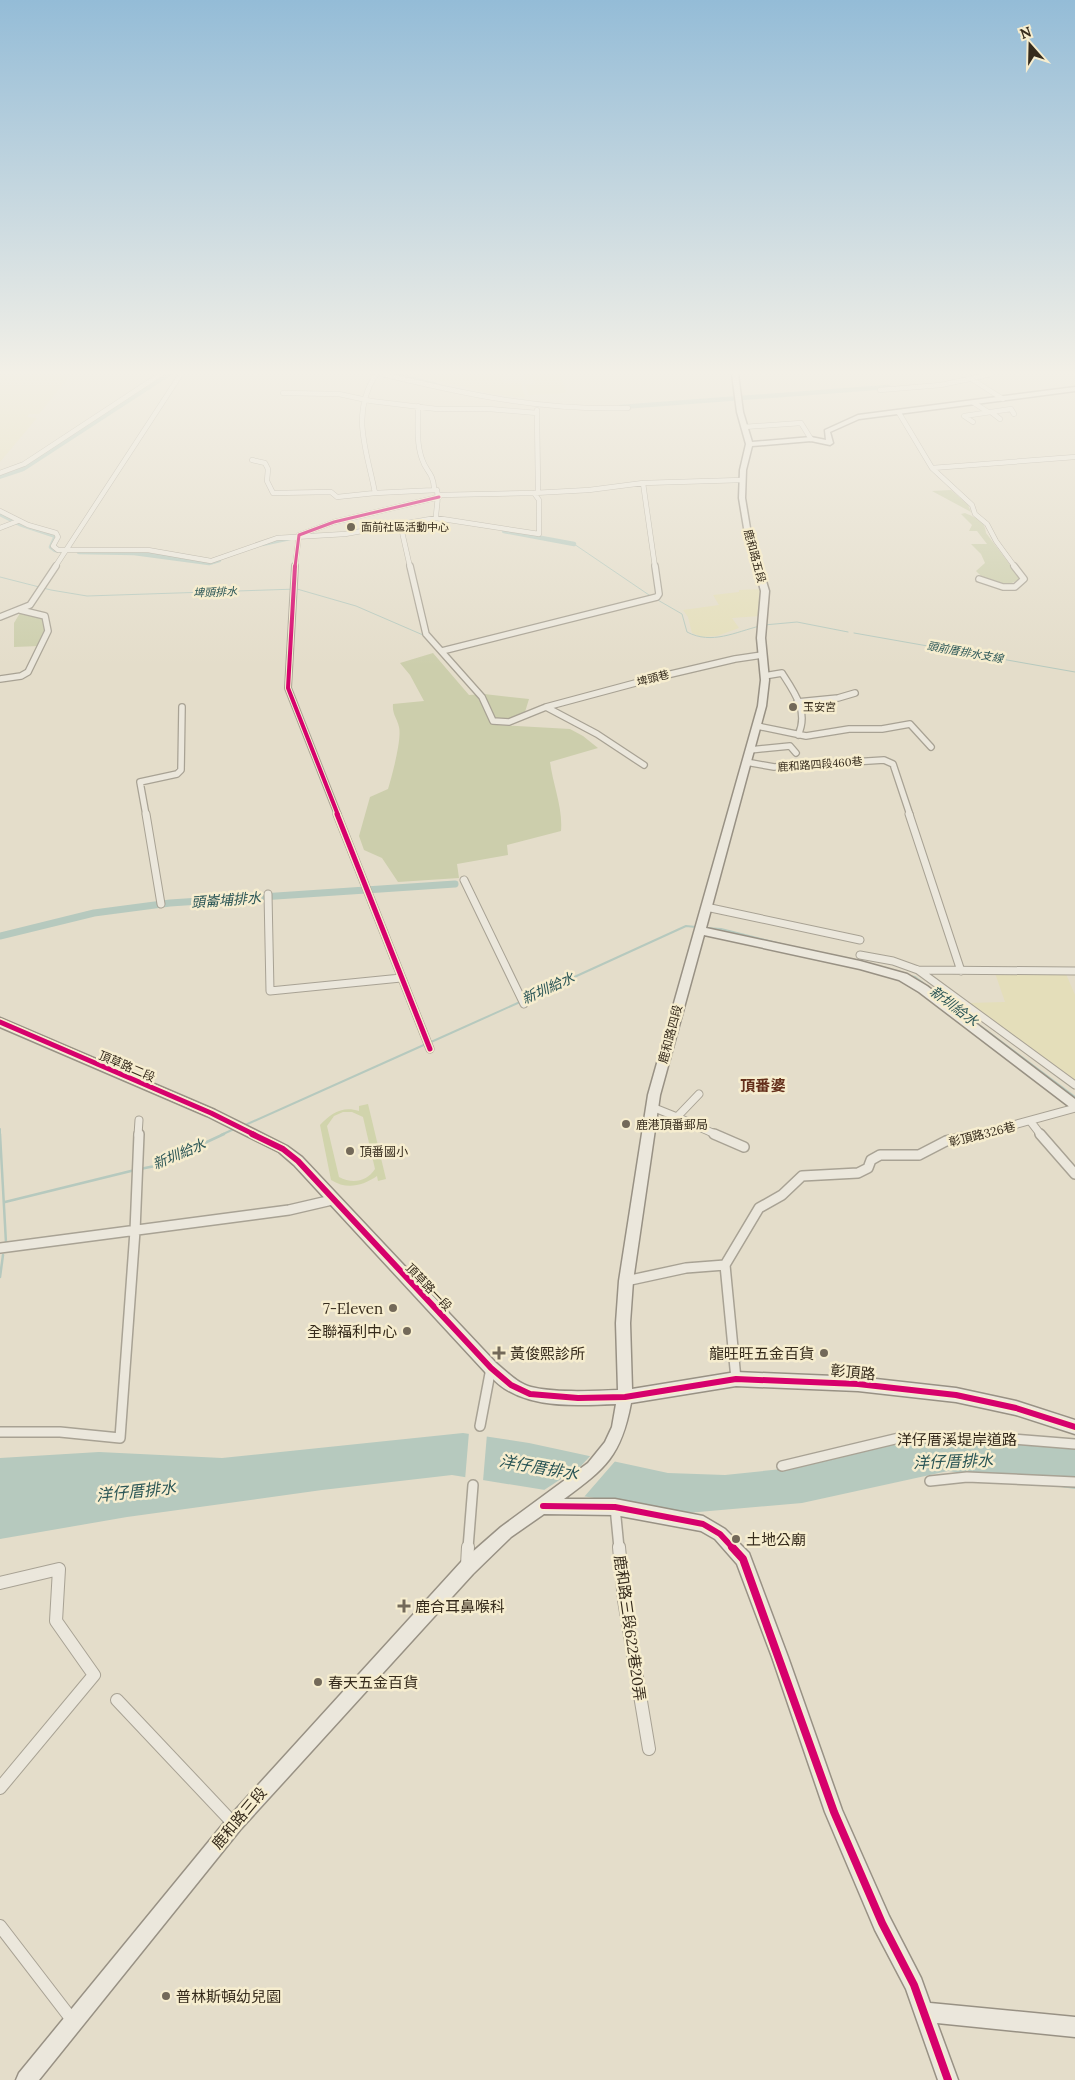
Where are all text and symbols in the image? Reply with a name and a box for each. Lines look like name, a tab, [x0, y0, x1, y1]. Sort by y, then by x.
north arrow	[1005, 20, 1055, 70]
text: N	[1017, 22, 1034, 43]
place label: 面前社區活動中心	[361, 520, 449, 534]
marker: 面前社區活動中心	[345, 521, 357, 533]
street label: 鹿和路五段	[741, 528, 769, 584]
water label: 埤頭排水	[193, 584, 238, 600]
water label: 頭前厝排水支線	[926, 638, 1006, 666]
street label: 埤頭巷	[635, 667, 671, 689]
place label: 玉安宮	[803, 700, 836, 714]
marker: 玉安宮	[787, 701, 799, 713]
street label: 鹿和路四段460巷	[777, 754, 863, 774]
water label: 頭崙埔排水	[190, 889, 263, 911]
water label: 新圳給水	[519, 968, 578, 1008]
water label: 新圳給水	[926, 982, 983, 1031]
street label: 鹿和路四段	[655, 1003, 685, 1065]
street label: 頂草路二段	[96, 1047, 158, 1085]
district label: 頂番婆	[740, 1076, 786, 1095]
place label: 鹿港頂番郵局	[636, 1117, 708, 1132]
marker: 鹿港頂番郵局	[620, 1118, 632, 1130]
street label: 彰頂路326巷	[947, 1118, 1017, 1150]
water label: 新圳給水	[150, 1134, 209, 1173]
place label: 頂番國小	[360, 1144, 408, 1159]
marker: 頂番國小	[344, 1145, 356, 1157]
street label: 頂草路一段	[403, 1260, 455, 1314]
place label: 7-Eleven	[323, 1299, 383, 1318]
marker: 7-Eleven	[387, 1302, 399, 1314]
place label: 全聯福利中心	[307, 1322, 397, 1341]
marker: 全聯福利中心	[401, 1325, 413, 1337]
place label: 黃俊熙診所	[510, 1344, 585, 1363]
place label: 龍旺旺五金百貨	[709, 1344, 814, 1363]
marker: 黃俊熙診所	[492, 1346, 506, 1360]
marker: 龍旺旺五金百貨	[818, 1347, 830, 1359]
street label: 彰頂路	[830, 1361, 876, 1383]
street label: 洋仔厝溪堤岸道路	[897, 1430, 1017, 1449]
water label: 洋仔厝排水	[498, 1450, 581, 1484]
water label: 洋仔厝排水	[913, 1450, 994, 1472]
water label: 洋仔厝排水	[95, 1477, 178, 1505]
place label: 土地公廟	[746, 1530, 806, 1549]
marker: 土地公廟	[730, 1533, 742, 1545]
street label: 鹿和路三段622巷20弄	[610, 1554, 650, 1702]
place label: 鹿合耳鼻喉科	[415, 1597, 505, 1616]
marker: 鹿合耳鼻喉科	[397, 1599, 411, 1613]
place label: 春天五金百貨	[328, 1673, 418, 1692]
marker: 春天五金百貨	[312, 1676, 324, 1688]
street label: 鹿和路三段	[208, 1783, 270, 1853]
place label: 普林斯頓幼兒園	[176, 1987, 281, 2006]
marker: 普林斯頓幼兒園	[160, 1990, 172, 2002]

